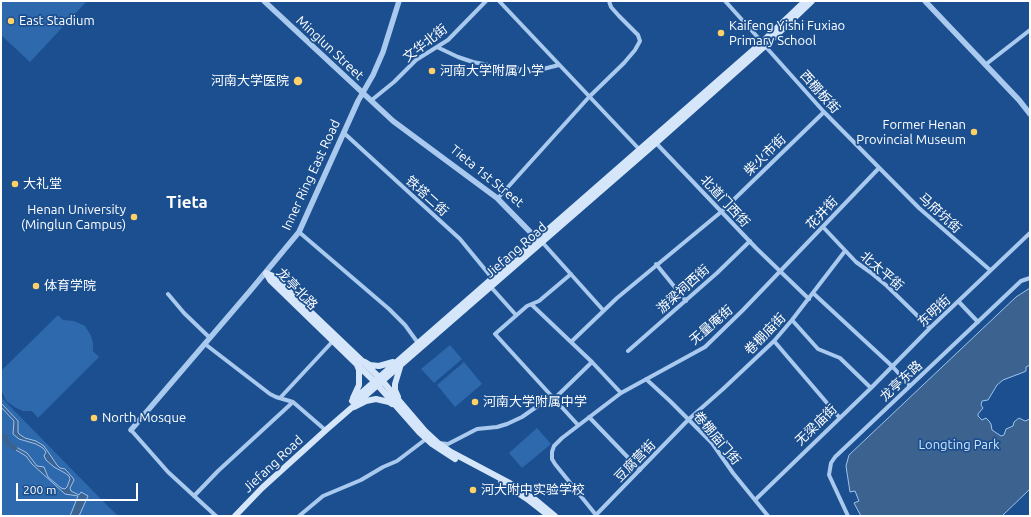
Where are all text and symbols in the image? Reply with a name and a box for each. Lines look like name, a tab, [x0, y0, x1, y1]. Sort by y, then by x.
place label: East Stadium	[19, 13, 95, 29]
street label: Minglun Street	[293, 13, 367, 83]
marker: East Stadium	[6, 16, 16, 26]
place label: Kaifeng Yishi Fuxiao Primary School	[729, 18, 845, 49]
street label: 文华北街	[400, 21, 450, 65]
marker: Kaifeng Yishi Fuxiao Primary School	[716, 28, 726, 38]
place label: 河南大学附属小学	[440, 63, 544, 79]
marker: 河南大学附属小学	[427, 66, 437, 76]
street label: 西棚板街	[797, 67, 843, 117]
place label: 河南大学医院	[211, 73, 289, 89]
marker: 河南大学医院	[292, 75, 304, 87]
street label: Inner Ring East Road	[279, 117, 343, 233]
place label: Former Henan Provincial Museum	[856, 117, 966, 148]
marker: Former Henan Provincial Museum	[969, 127, 979, 137]
street label: 柴火市街	[741, 131, 789, 179]
street label: Tieta 1st Street	[447, 142, 527, 210]
street label: 北道门西街	[697, 172, 753, 230]
street label: 铁塔二街	[402, 173, 452, 219]
place label: 大礼堂	[23, 176, 62, 192]
marker: 大礼堂	[10, 179, 20, 189]
street label: 马府坑街	[915, 190, 965, 236]
district label: Tieta	[166, 192, 208, 212]
street label: 花井街	[803, 193, 841, 233]
place label: Henan University (Minglun Campus)	[21, 202, 126, 233]
marker: Henan University (Minglun Campus)	[129, 212, 139, 222]
street label: Jiefang Road	[482, 219, 550, 281]
street label: 北太平街	[857, 248, 907, 294]
street label: 游梁祠西街	[654, 261, 712, 317]
street label: 龙亭北路	[273, 265, 321, 313]
place label: 体育学院	[44, 278, 96, 294]
marker: 体育学院	[31, 281, 41, 291]
street label: 东明街	[914, 292, 954, 330]
street label: 无量庵街	[686, 302, 736, 348]
street label: 卷棚庙街	[741, 310, 789, 358]
street label: 龙亭东路	[877, 358, 925, 404]
place label: 河南大学附属中学	[483, 394, 587, 410]
marker: 河南大学附属中学	[470, 397, 480, 407]
street label: 无梁庙街	[792, 401, 840, 449]
street label: 卷棚庙门街	[690, 408, 744, 468]
place label: North Mosque	[102, 410, 186, 426]
marker: North Mosque	[89, 413, 99, 423]
street label: Jiefang Road	[240, 432, 306, 496]
street label: 豆腐营街	[611, 437, 659, 485]
park label: Longting Park	[918, 437, 1000, 453]
scale bar	[18, 475, 140, 501]
place label: 河大附中实验学校	[481, 482, 585, 498]
text: 200 m	[23, 483, 56, 496]
marker: 河大附中实验学校	[468, 485, 478, 495]

